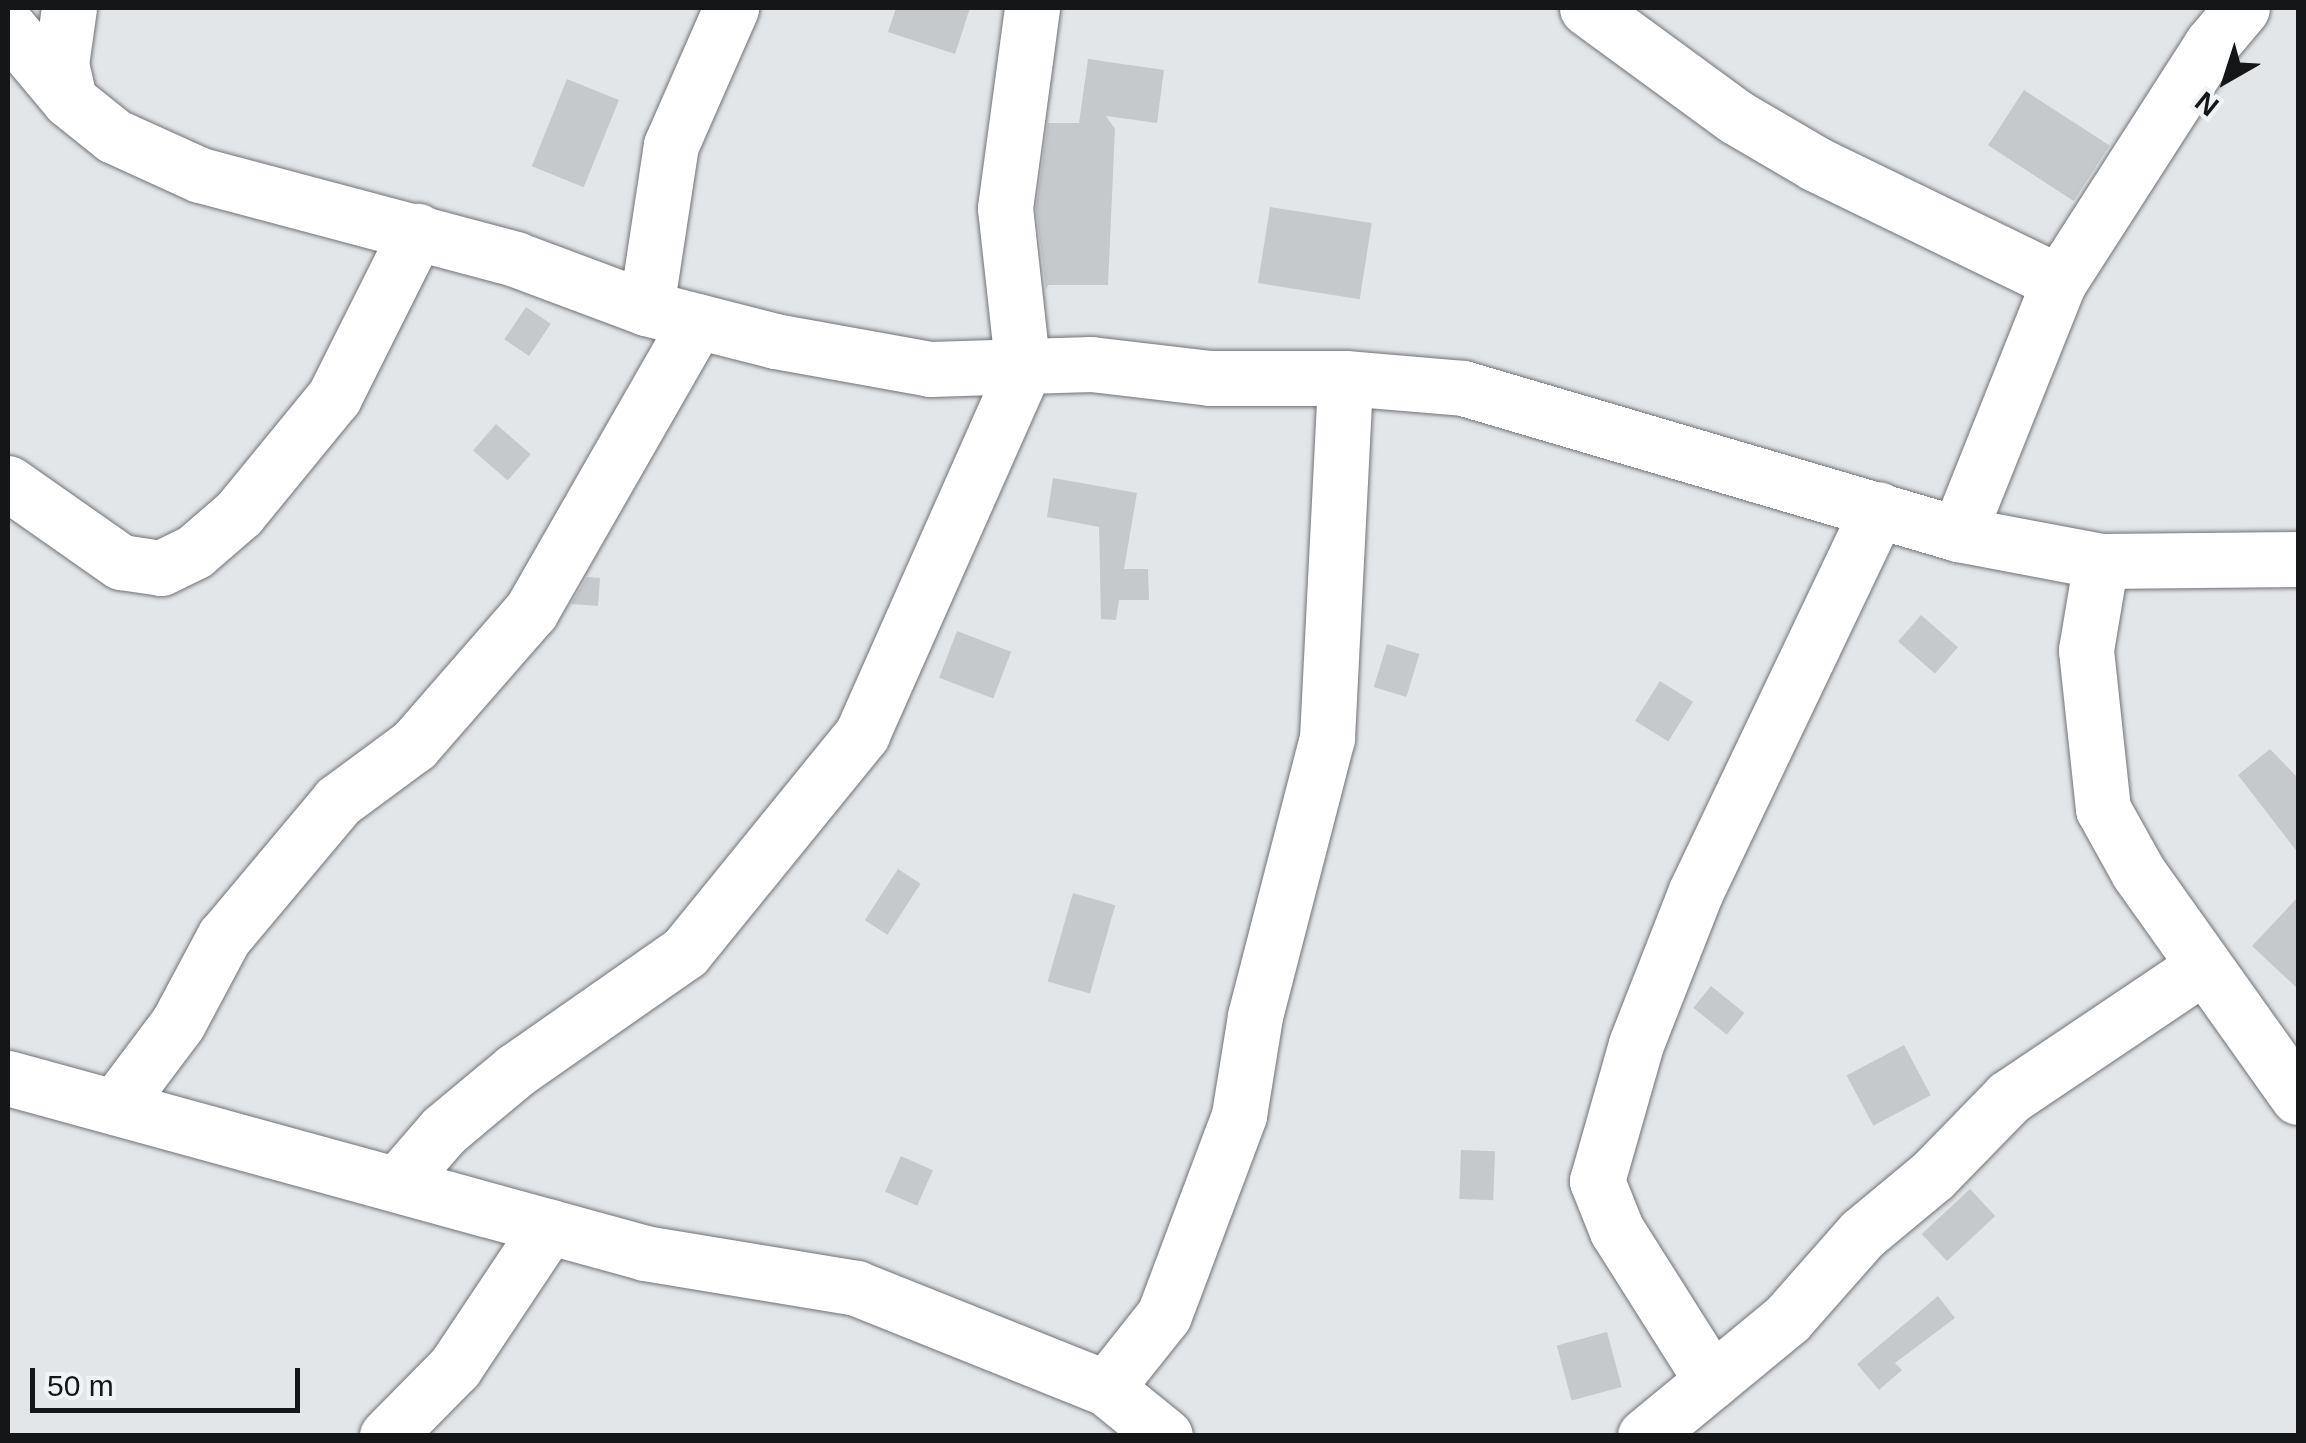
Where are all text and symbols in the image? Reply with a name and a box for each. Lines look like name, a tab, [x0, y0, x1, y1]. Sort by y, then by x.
north arrow	[2176, 30, 2276, 130]
text: N	[2189, 85, 2224, 122]
scale bar	[35, 1348, 305, 1410]
text: 50 m	[47, 1369, 114, 1402]

